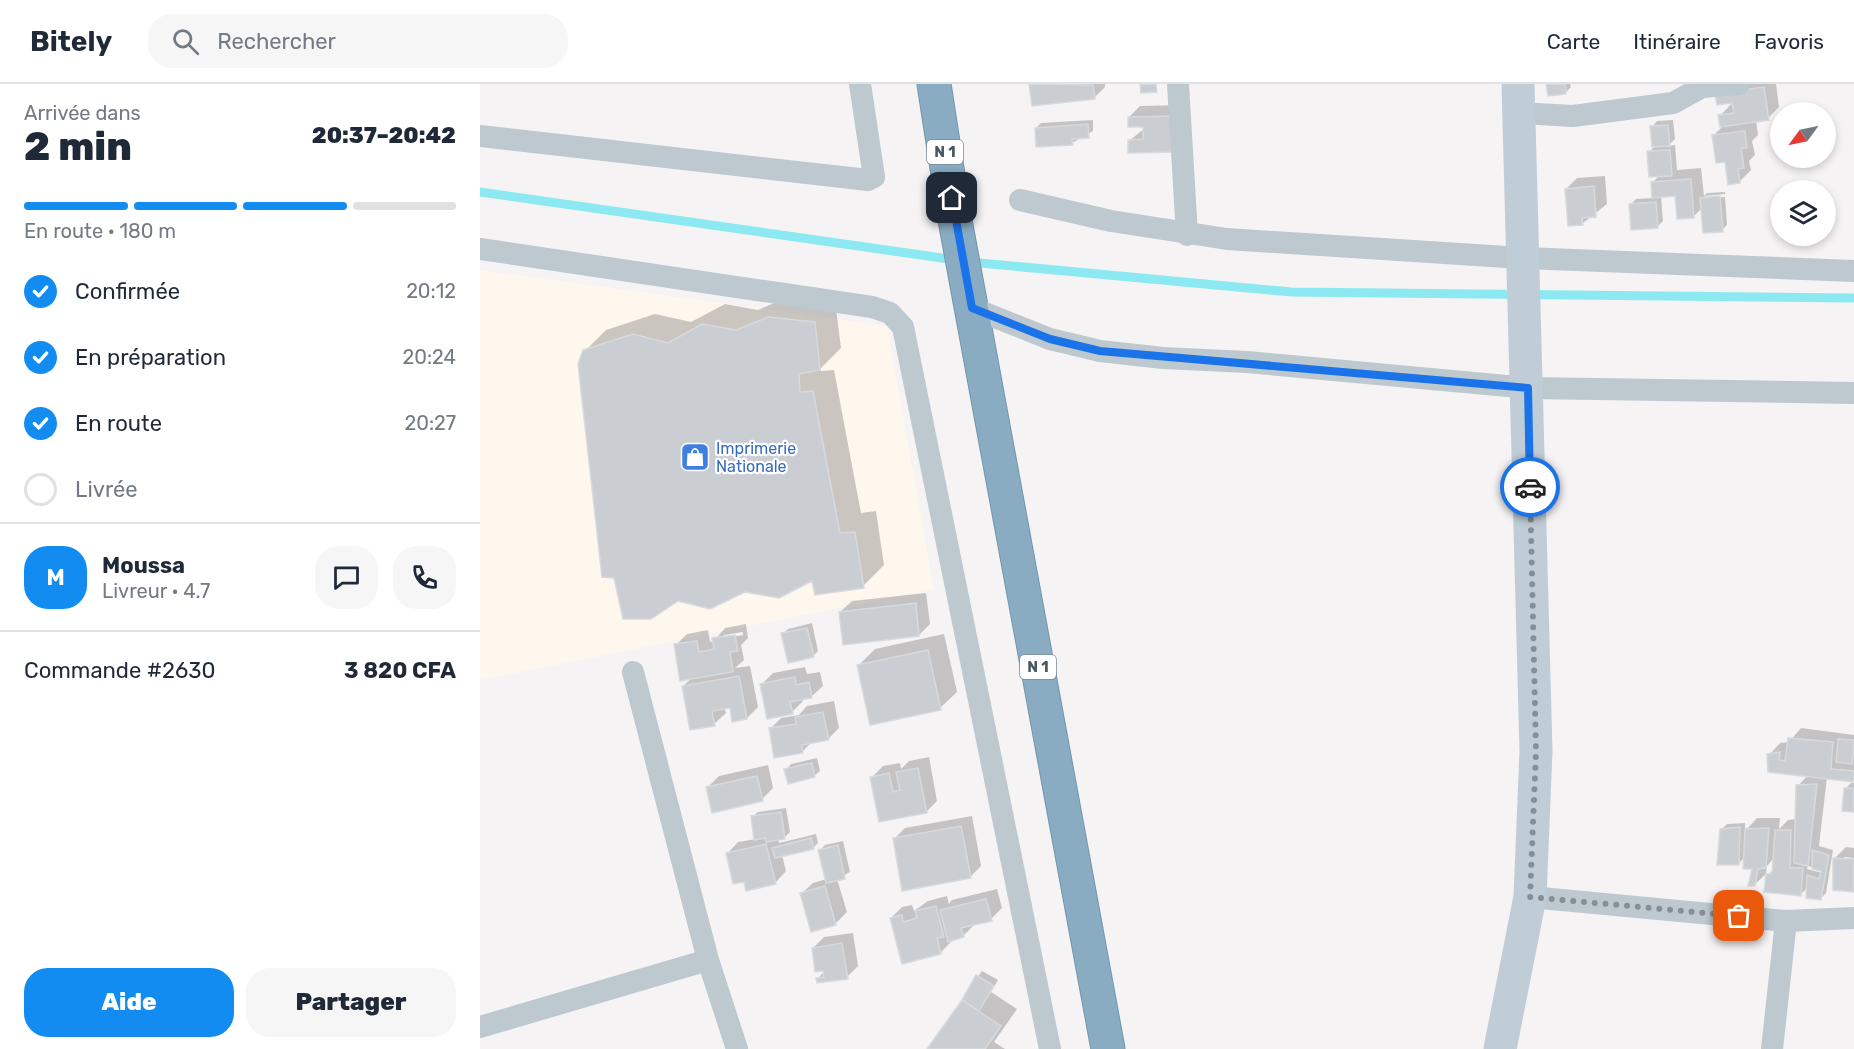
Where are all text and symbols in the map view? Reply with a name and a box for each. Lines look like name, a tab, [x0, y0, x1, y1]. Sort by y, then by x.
search box	[148, 14, 568, 68]
text: Bitely	[30, 25, 112, 58]
icon: search	[169, 25, 202, 58]
text: Rechercher	[217, 28, 336, 55]
text: Carte	[1547, 29, 1600, 54]
text: Itinéraire	[1633, 29, 1721, 54]
text: Favoris	[1754, 29, 1824, 54]
text: Arrivée dans	[24, 101, 141, 125]
north arrow	[1770, 102, 1836, 168]
map controls	[1770, 102, 1836, 246]
text: 20:37–20:42	[312, 122, 456, 149]
text: 2 min	[24, 124, 132, 170]
road number: N 1	[927, 140, 963, 164]
pin	[926, 172, 977, 223]
button: layers	[1770, 180, 1836, 246]
icon: home	[935, 181, 968, 214]
text: En route · 180 m	[24, 219, 176, 243]
icon: check	[24, 275, 57, 308]
text: Confirmée	[75, 278, 180, 305]
text: 20:12	[406, 279, 456, 303]
icon: check	[24, 341, 57, 374]
text: En préparation	[75, 344, 226, 371]
text: 20:24	[402, 345, 456, 369]
icon: check	[24, 407, 57, 440]
text: En route	[75, 410, 162, 437]
text: 20:27	[404, 411, 456, 435]
place label: Imprimerie Nationale	[716, 439, 796, 476]
shop icon: Imprimerie Nationale	[679, 441, 711, 473]
courier	[1500, 457, 1560, 517]
icon: car	[1514, 471, 1547, 504]
text: Livrée	[75, 476, 138, 503]
button: chat	[315, 546, 378, 609]
button: phone	[393, 546, 456, 609]
text: Moussa	[102, 552, 185, 579]
text: M	[46, 564, 65, 591]
text: Livreur · 4.7	[102, 579, 210, 603]
road number: N 1	[1020, 655, 1056, 679]
text: Commande #2630	[24, 657, 215, 684]
text: 3 820 CFA	[344, 657, 456, 684]
pin	[1713, 890, 1764, 941]
icon: bag	[1722, 899, 1755, 932]
button: Aide	[24, 968, 234, 1037]
button: Partager	[246, 968, 456, 1037]

